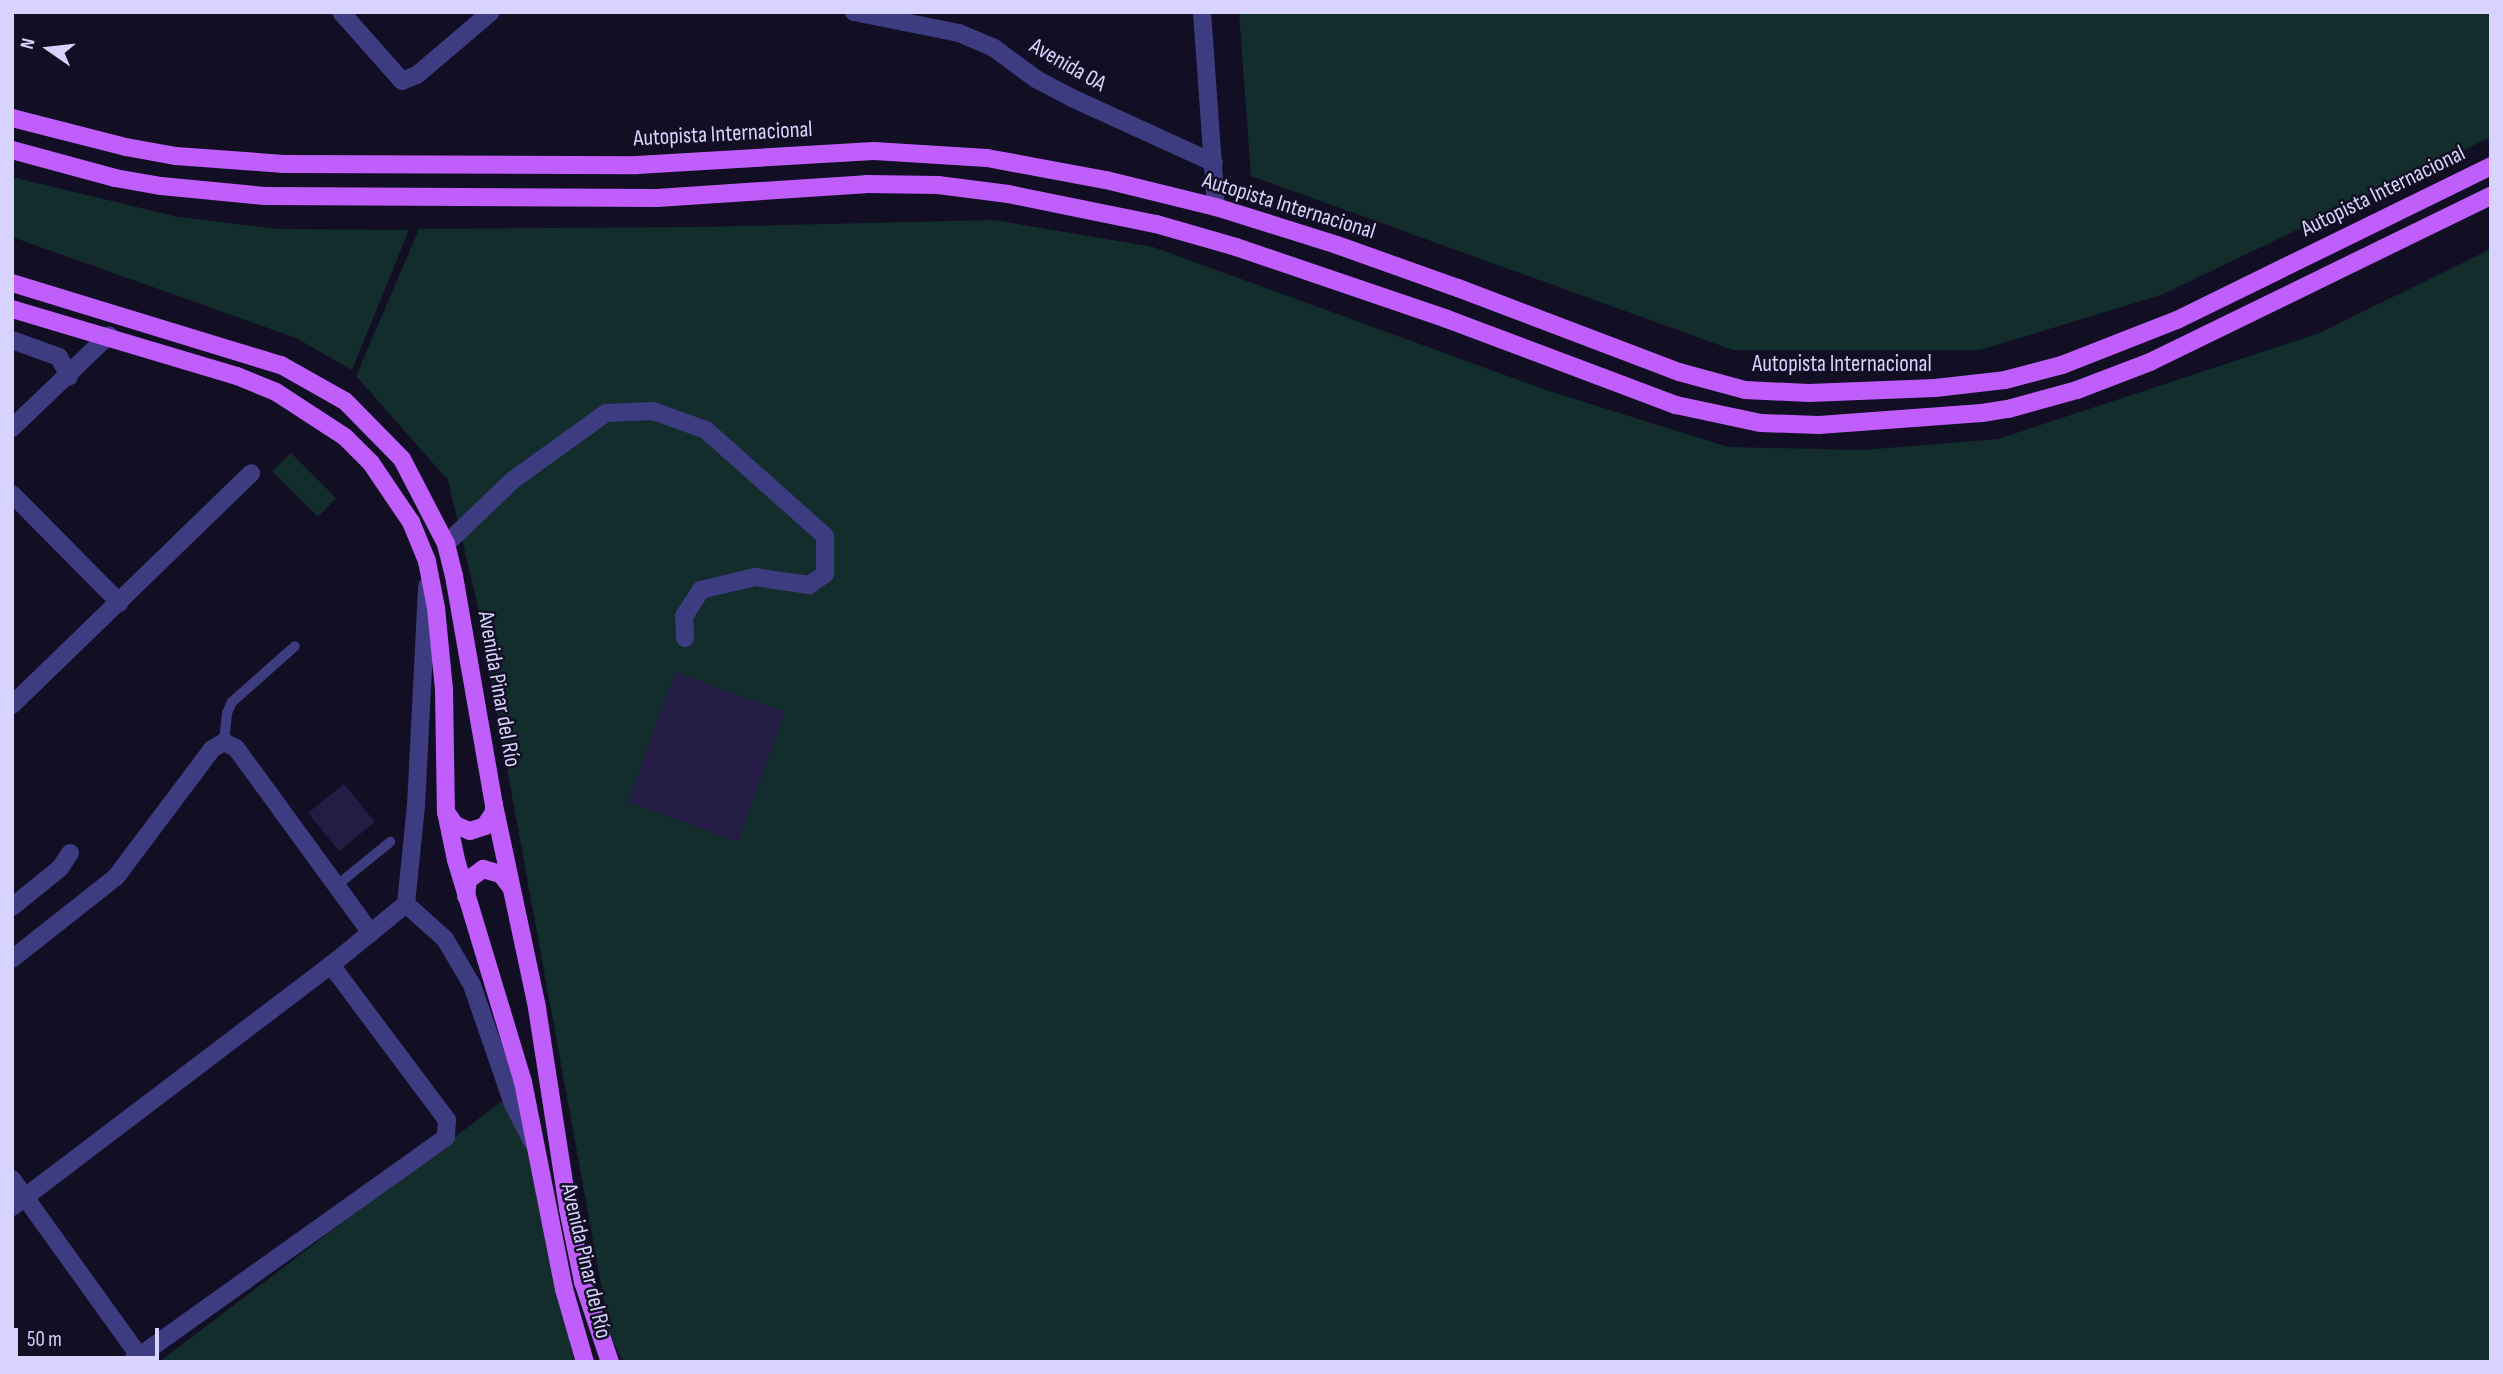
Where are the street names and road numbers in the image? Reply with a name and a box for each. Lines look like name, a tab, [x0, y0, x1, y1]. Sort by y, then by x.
street label: Avenida 0A	[1025, 32, 1111, 98]
street label: Autopista Internacional	[633, 116, 813, 152]
street label: Autopista Internacional	[2296, 139, 2470, 243]
street label: Autopista Internacional	[1199, 167, 1379, 245]
street label: Autopista Internacional	[1752, 350, 1932, 378]
street label: Avenida Pinar del Río	[472, 609, 526, 769]
street label: Avenida Pinar del Río	[555, 1181, 617, 1341]

